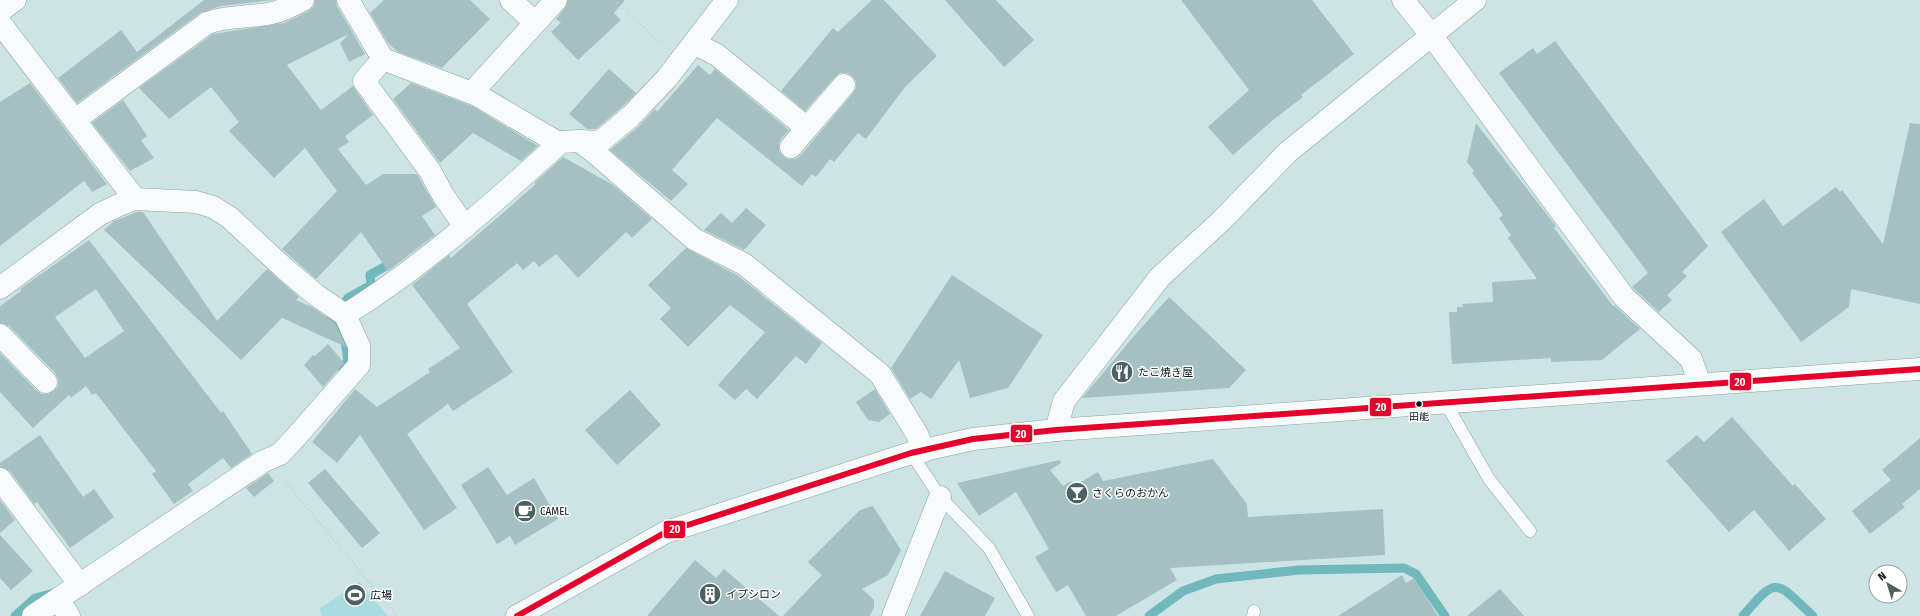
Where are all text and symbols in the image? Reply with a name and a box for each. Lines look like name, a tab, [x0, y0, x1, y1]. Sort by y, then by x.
restaurant icon: たこ焼き屋	[1109, 359, 1135, 385]
place label: たこ焼き屋	[1138, 366, 1193, 379]
line badge: 20	[1729, 372, 1752, 391]
text: 20	[1733, 376, 1746, 389]
line badge: 20	[1369, 397, 1392, 417]
marker: 田能	[1414, 399, 1424, 409]
text: 20	[1374, 401, 1387, 414]
place label: 田能	[1409, 411, 1429, 423]
line badge: 20	[1010, 424, 1033, 443]
text: 20	[1014, 428, 1027, 441]
bar icon: さくらのおかん	[1064, 480, 1090, 506]
place label: さくらのおかん	[1092, 487, 1169, 500]
cafe icon: CAMEL	[512, 498, 538, 524]
place label: CAMEL	[540, 505, 569, 518]
line badge: 20	[663, 520, 686, 539]
text: 20	[668, 523, 681, 536]
north arrow	[1868, 564, 1908, 604]
text: N	[1876, 569, 1889, 584]
building icon: イプシロン	[697, 581, 723, 607]
sports icon: 広場	[342, 582, 368, 608]
place label: イプシロン	[726, 588, 781, 601]
place label: 広場	[370, 589, 392, 602]

